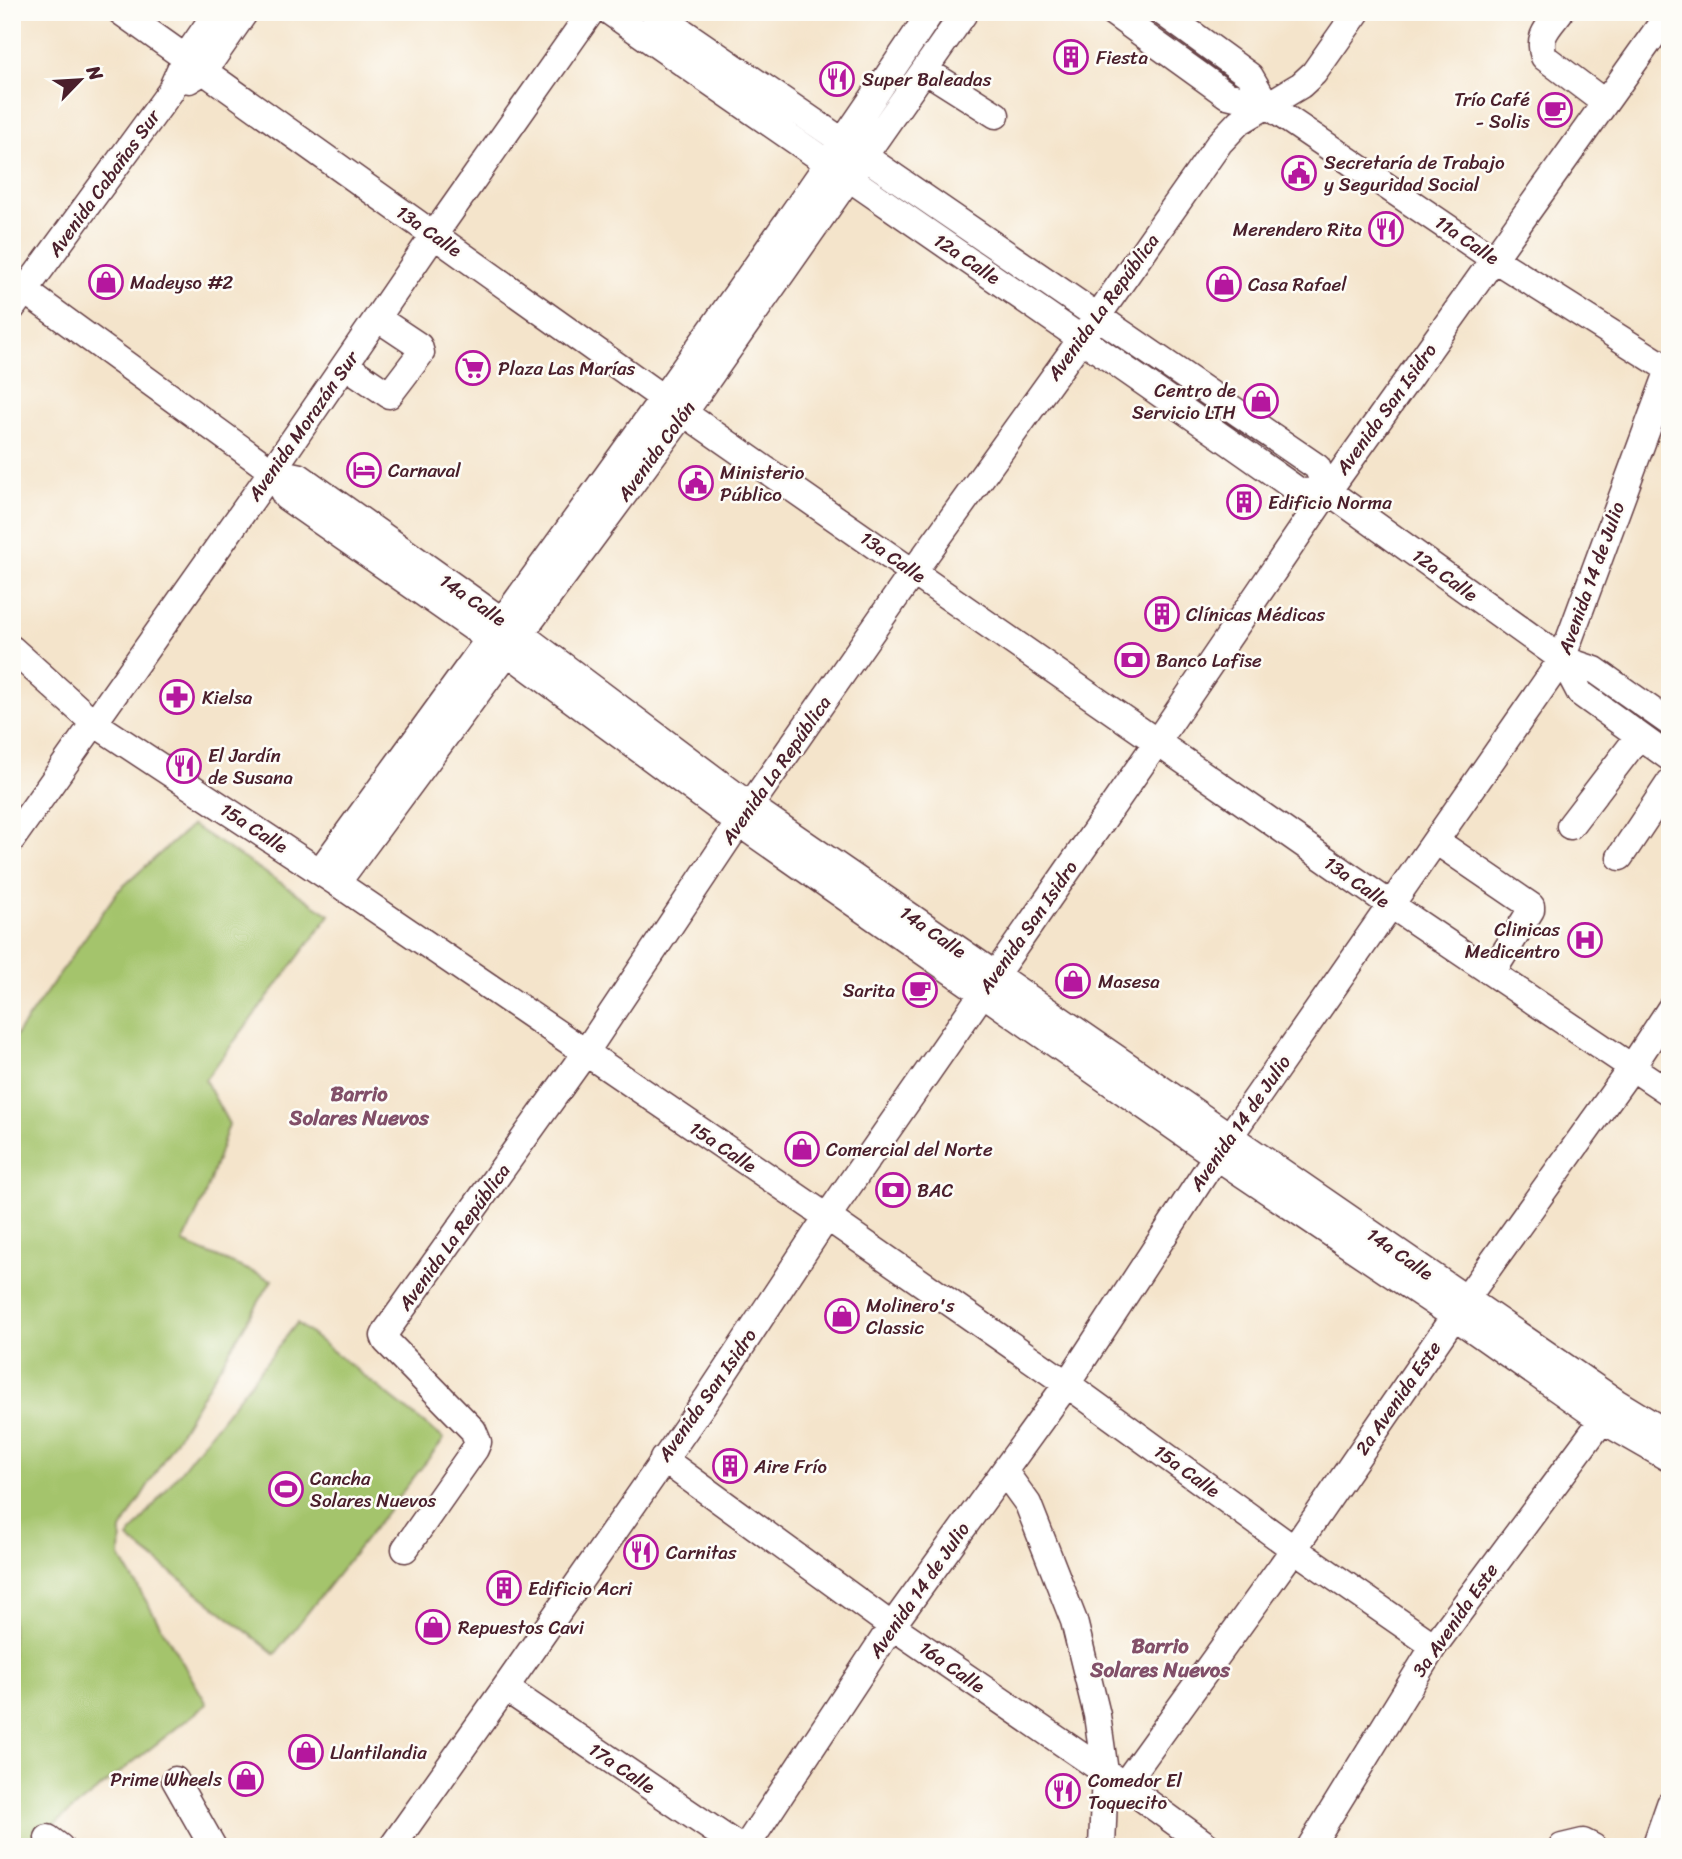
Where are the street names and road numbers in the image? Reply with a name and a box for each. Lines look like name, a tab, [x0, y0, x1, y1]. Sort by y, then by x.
street label: Avenida Cabañas Sur	[38, 101, 170, 265]
street label: 13a Calle	[389, 196, 469, 266]
street label: 11a Calle	[1428, 206, 1506, 274]
street label: 12a Calle	[927, 224, 1007, 294]
street label: Avenida La República	[1037, 226, 1168, 389]
street label: Avenida San Isidro	[1326, 336, 1445, 483]
street label: Avenida Morazán Sur	[238, 343, 368, 509]
street label: Avenida Colón	[607, 394, 704, 509]
street label: Avenida 14 de Julio	[1548, 497, 1634, 660]
street label: 13a Calle	[853, 522, 933, 592]
street label: 12a Calle	[1405, 540, 1485, 610]
street label: 14a Calle	[432, 565, 514, 635]
street label: Avenida La República	[712, 688, 840, 852]
street label: 15a Calle	[213, 794, 295, 862]
street label: 13a Calle	[1317, 847, 1397, 917]
street label: Avenida San Isidro	[969, 853, 1086, 1001]
street label: 14a Calle	[892, 897, 974, 967]
street label: Avenida 14 de Julio	[1180, 1048, 1300, 1199]
street label: 15a Calle	[682, 1112, 764, 1182]
street label: Avenida La República	[388, 1156, 519, 1319]
street label: 14a Calle	[1359, 1219, 1441, 1289]
street label: Avenida San Isidro	[648, 1321, 765, 1469]
street label: 2a Avenida Este	[1346, 1334, 1450, 1462]
street label: 15a Calle	[1147, 1435, 1227, 1507]
street label: Avenida 14 de Julio	[859, 1515, 979, 1666]
street label: 3a Avenida Este	[1403, 1556, 1507, 1684]
street label: 16a Calle	[912, 1632, 992, 1702]
street label: 17a Calle	[582, 1733, 662, 1803]

